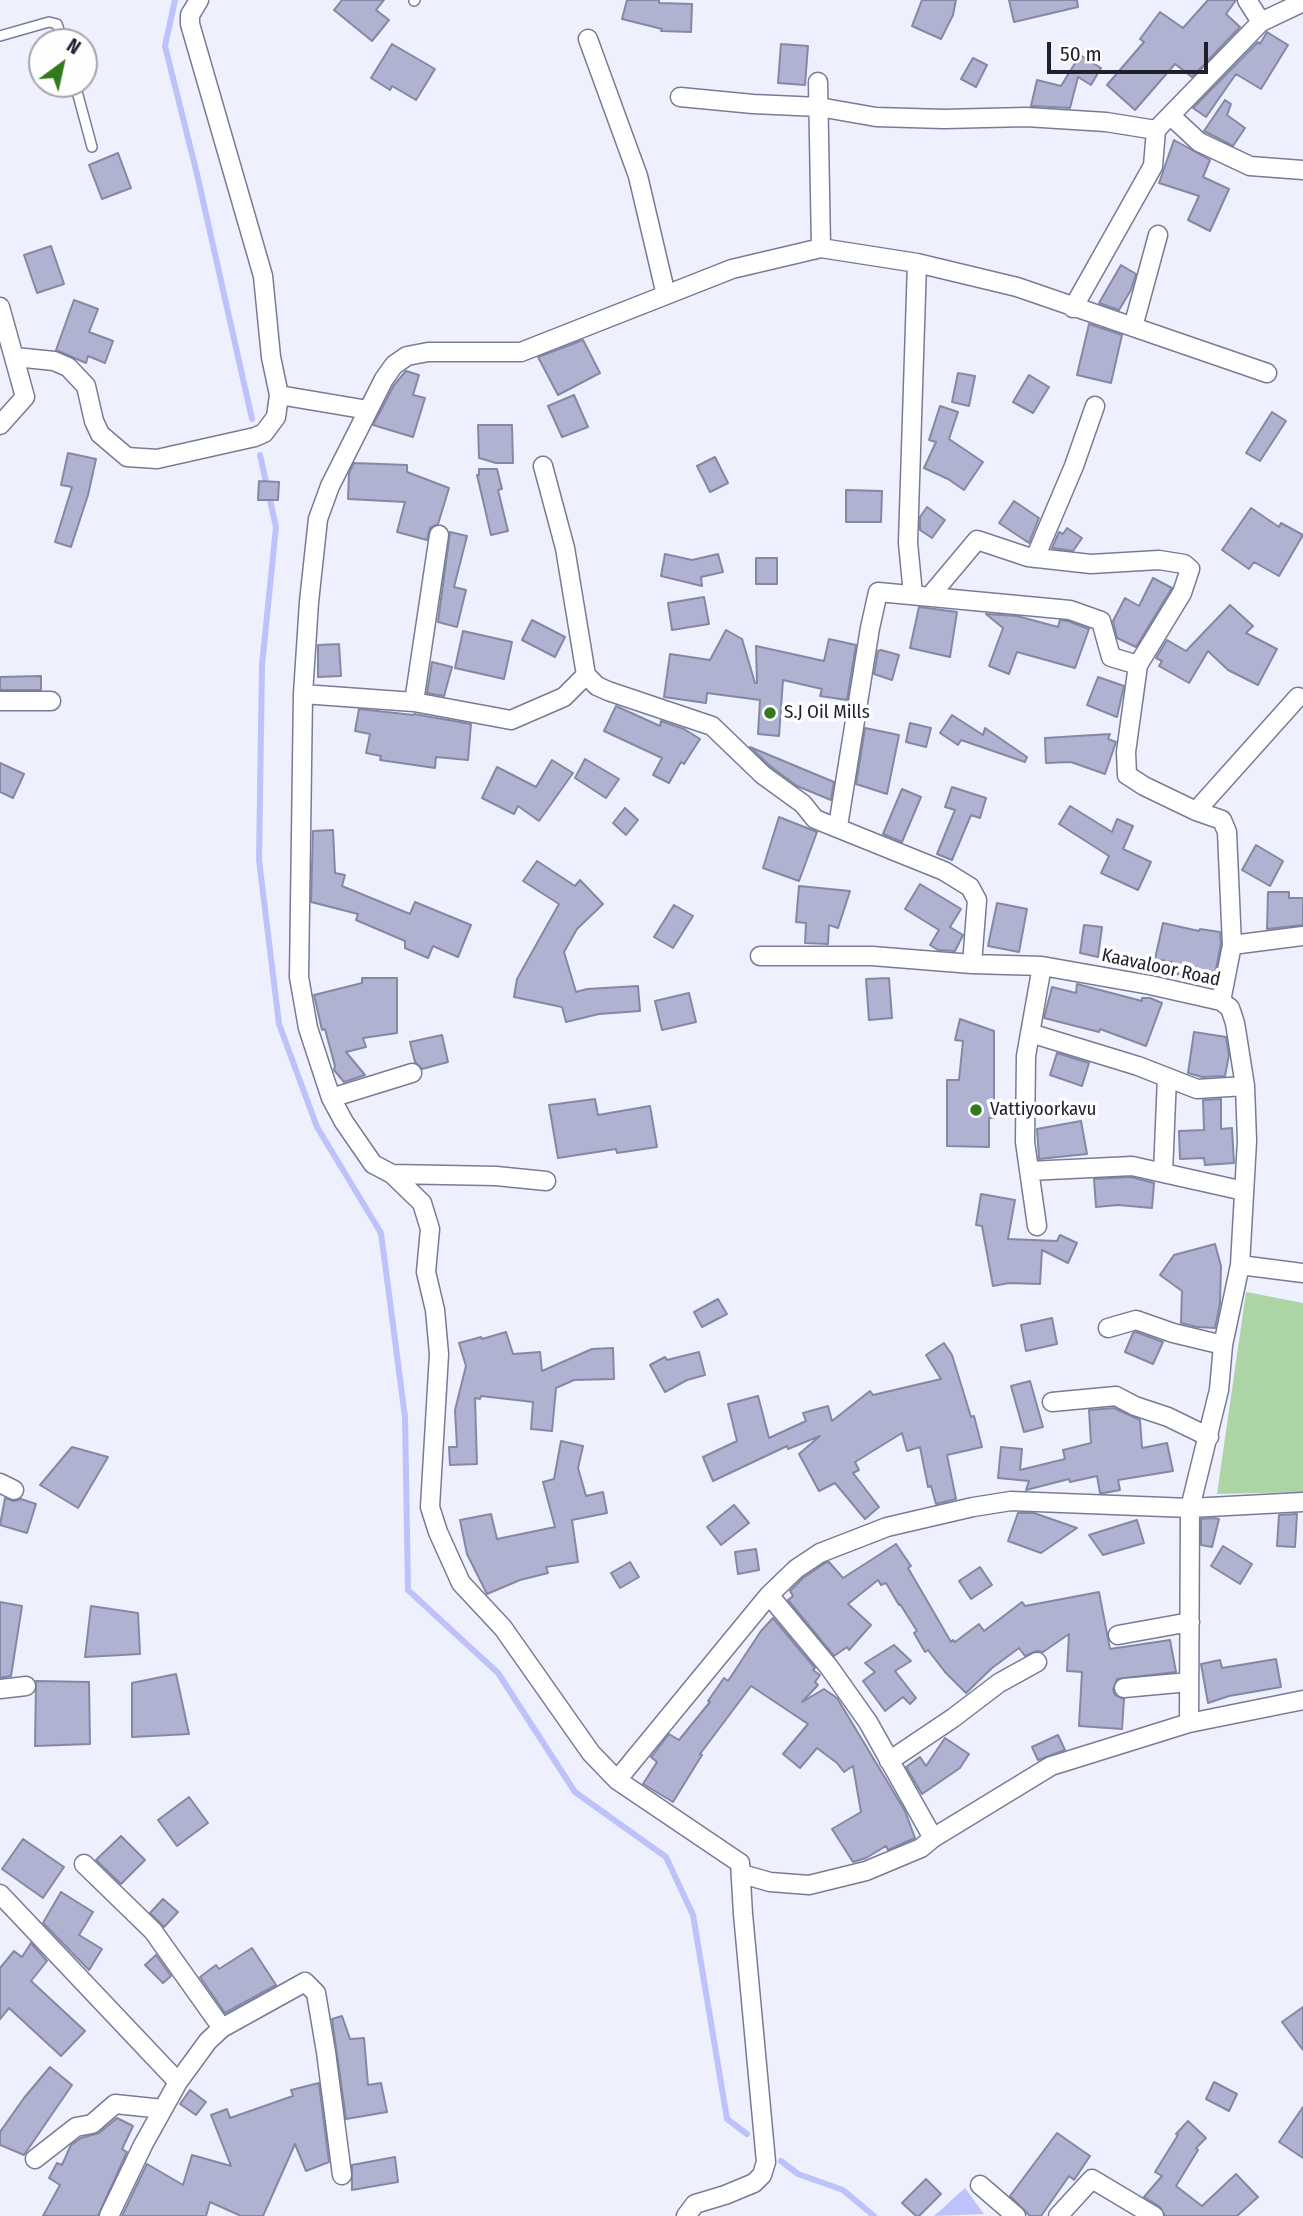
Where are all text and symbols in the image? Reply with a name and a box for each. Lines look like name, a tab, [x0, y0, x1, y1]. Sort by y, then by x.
north arrow	[28, 28, 98, 98]
scale bar	[1051, 28, 1212, 72]
text: N	[63, 34, 85, 59]
text: 50 m	[1060, 41, 1102, 67]
place label: S.J Oil Mills	[784, 702, 870, 724]
marker: S.J Oil Mills	[762, 705, 778, 721]
street label: Kaavaloor Road	[1100, 944, 1222, 992]
place label: Vattiyoorkavu	[990, 1099, 1096, 1121]
marker: Vattiyoorkavu	[968, 1102, 984, 1118]

